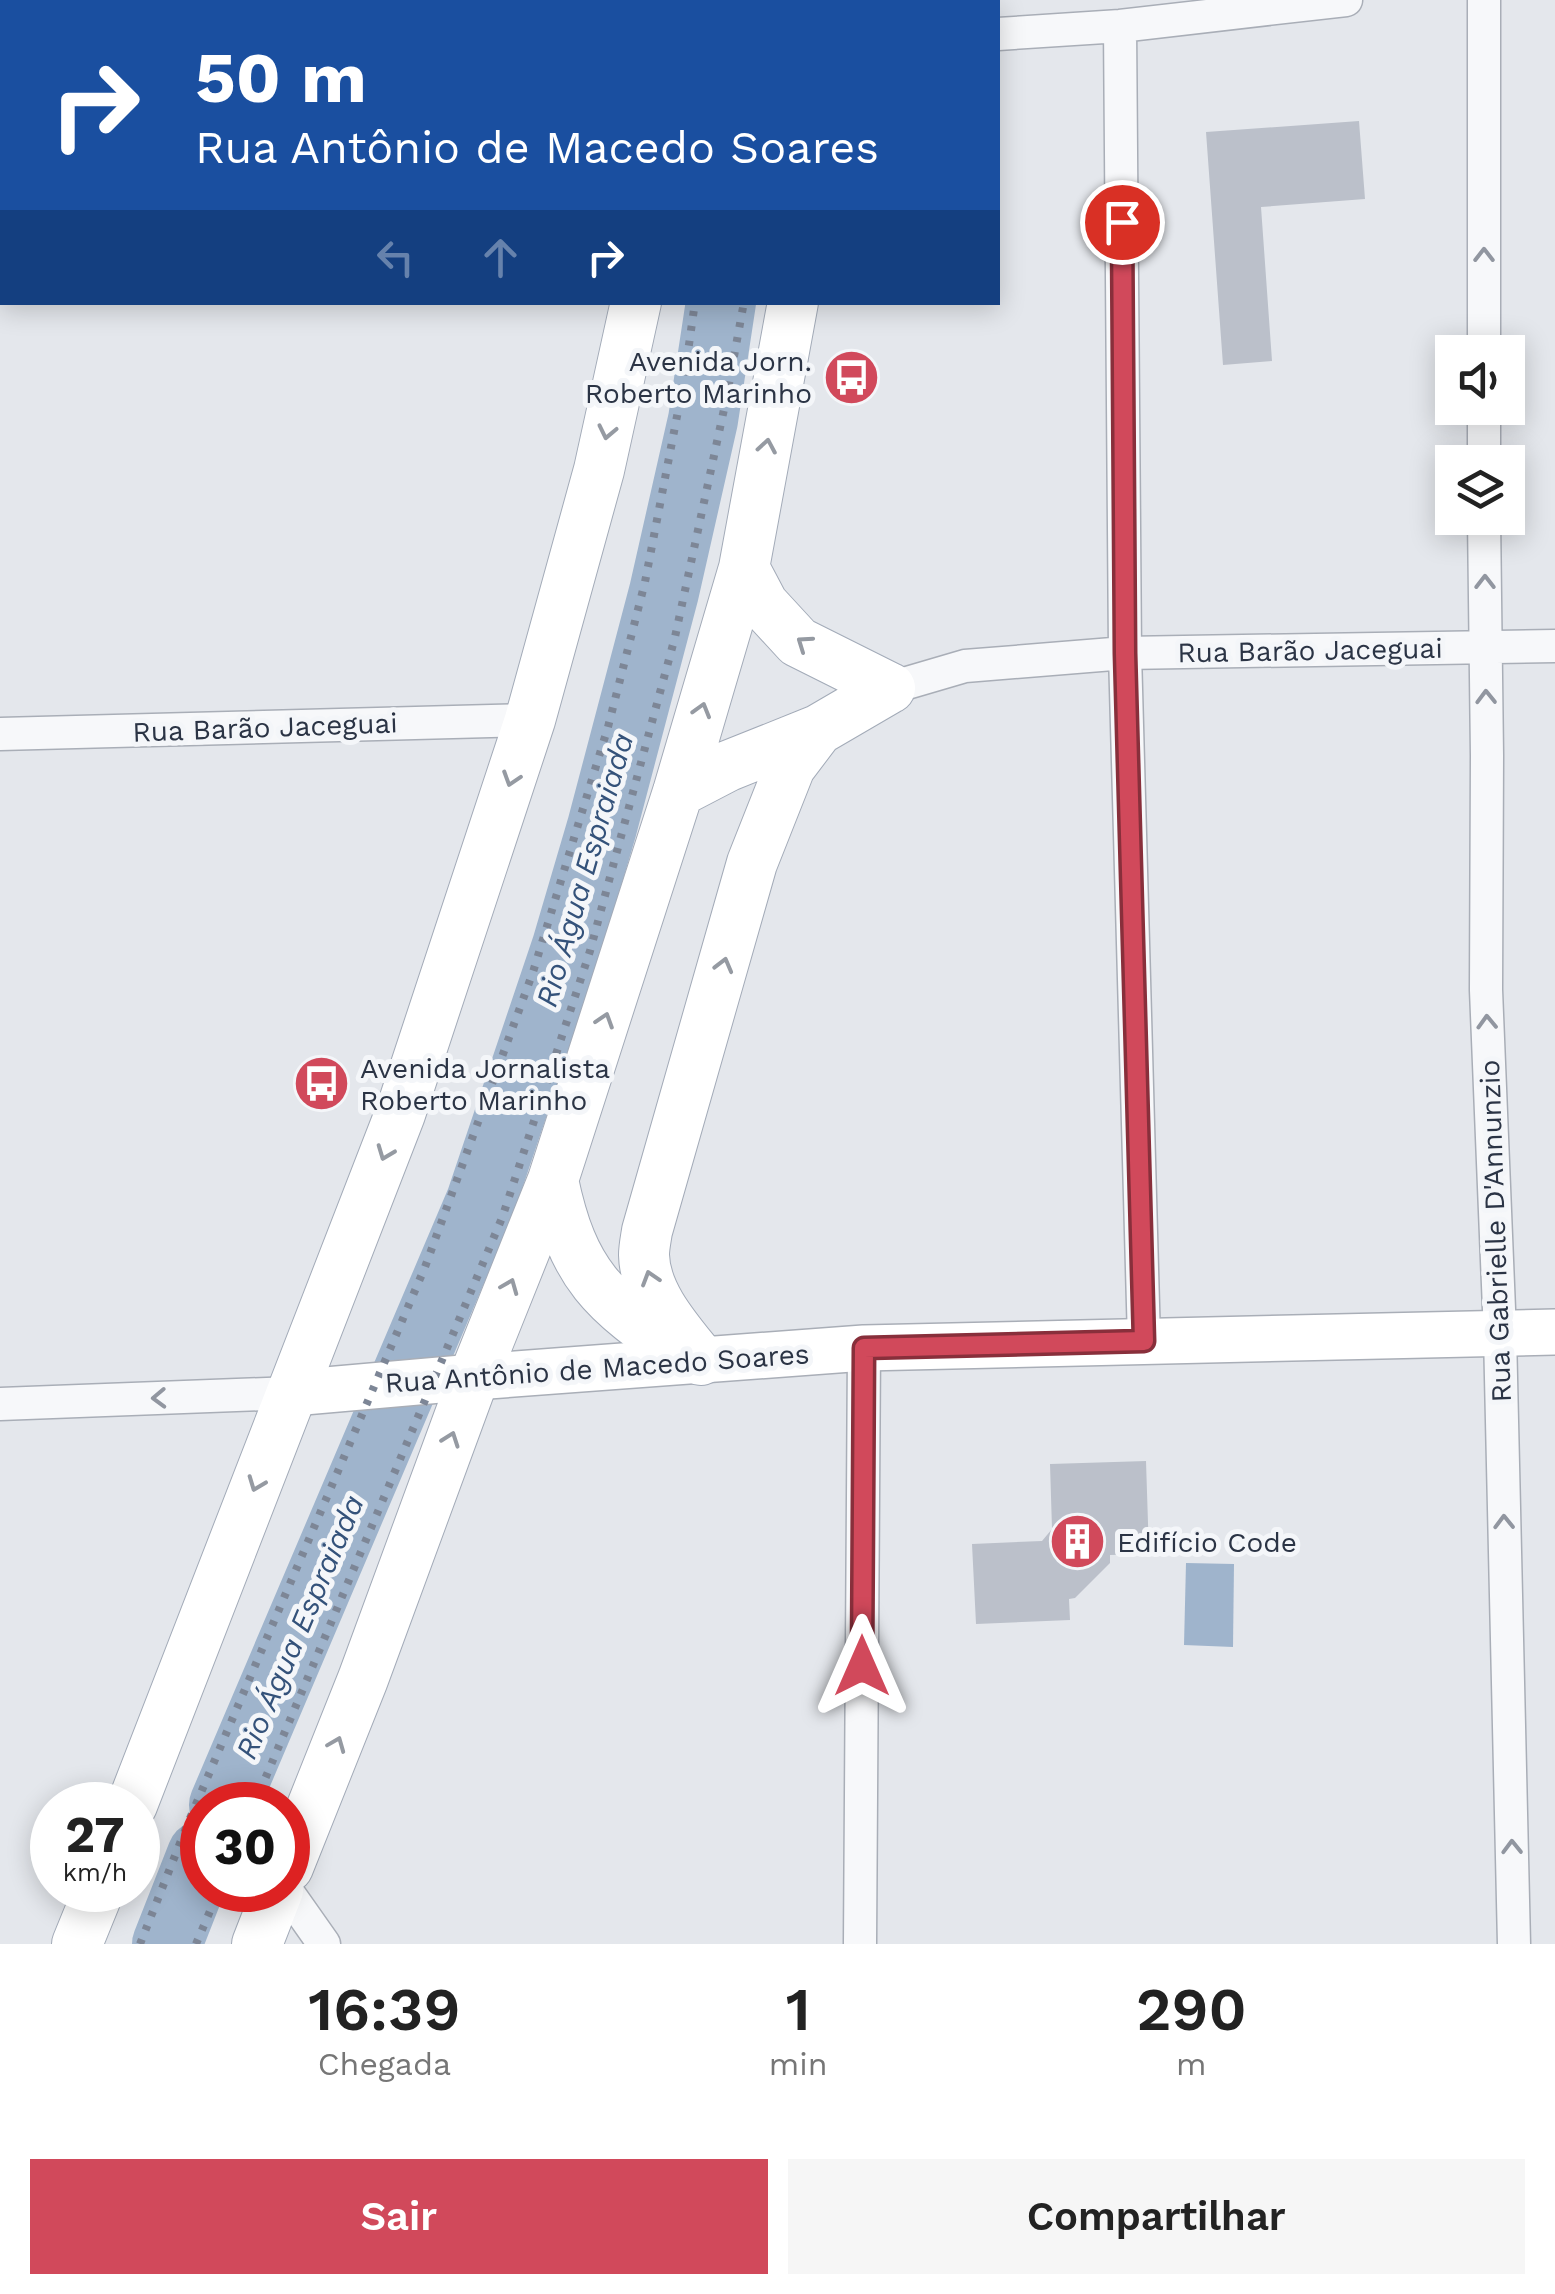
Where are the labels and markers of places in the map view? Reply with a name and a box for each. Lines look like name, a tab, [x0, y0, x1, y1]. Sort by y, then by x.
pin	[1080, 180, 1165, 265]
place label: Avenida Jorn. Roberto Marinho	[585, 345, 812, 410]
bus stop icon: Avenida Jorn. Roberto Marinho	[821, 347, 881, 407]
place label: Avenida Jornalista Roberto Marinho	[360, 1052, 610, 1117]
bus stop icon: Avenida Jornalista Roberto Marinho	[291, 1054, 351, 1114]
building icon: Edifício Code	[1048, 1512, 1108, 1572]
place label: Edifício Code	[1117, 1526, 1297, 1559]

